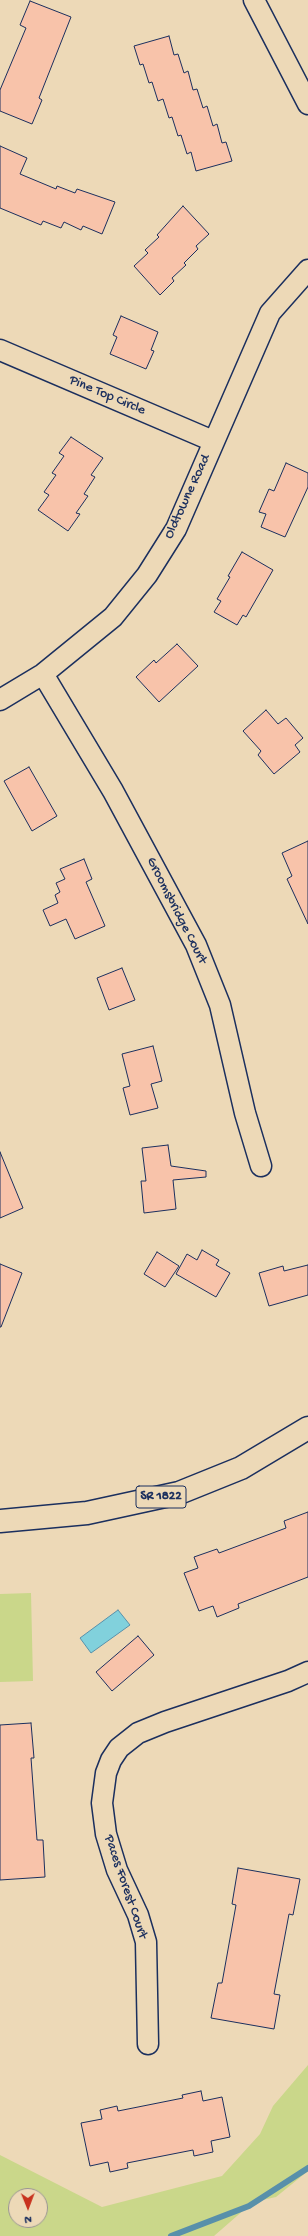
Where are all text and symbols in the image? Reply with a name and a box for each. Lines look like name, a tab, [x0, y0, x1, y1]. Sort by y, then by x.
street label: Pine Top Circle	[66, 372, 148, 420]
street label: Oldtowne Road	[161, 452, 215, 542]
street label: Groomsbridge Court	[142, 855, 210, 967]
road number: SR 1822	[136, 1486, 186, 1508]
street label: Paces Forest Court	[99, 1833, 151, 1941]
north arrow	[8, 2188, 48, 2228]
text: N	[24, 2213, 32, 2225]

